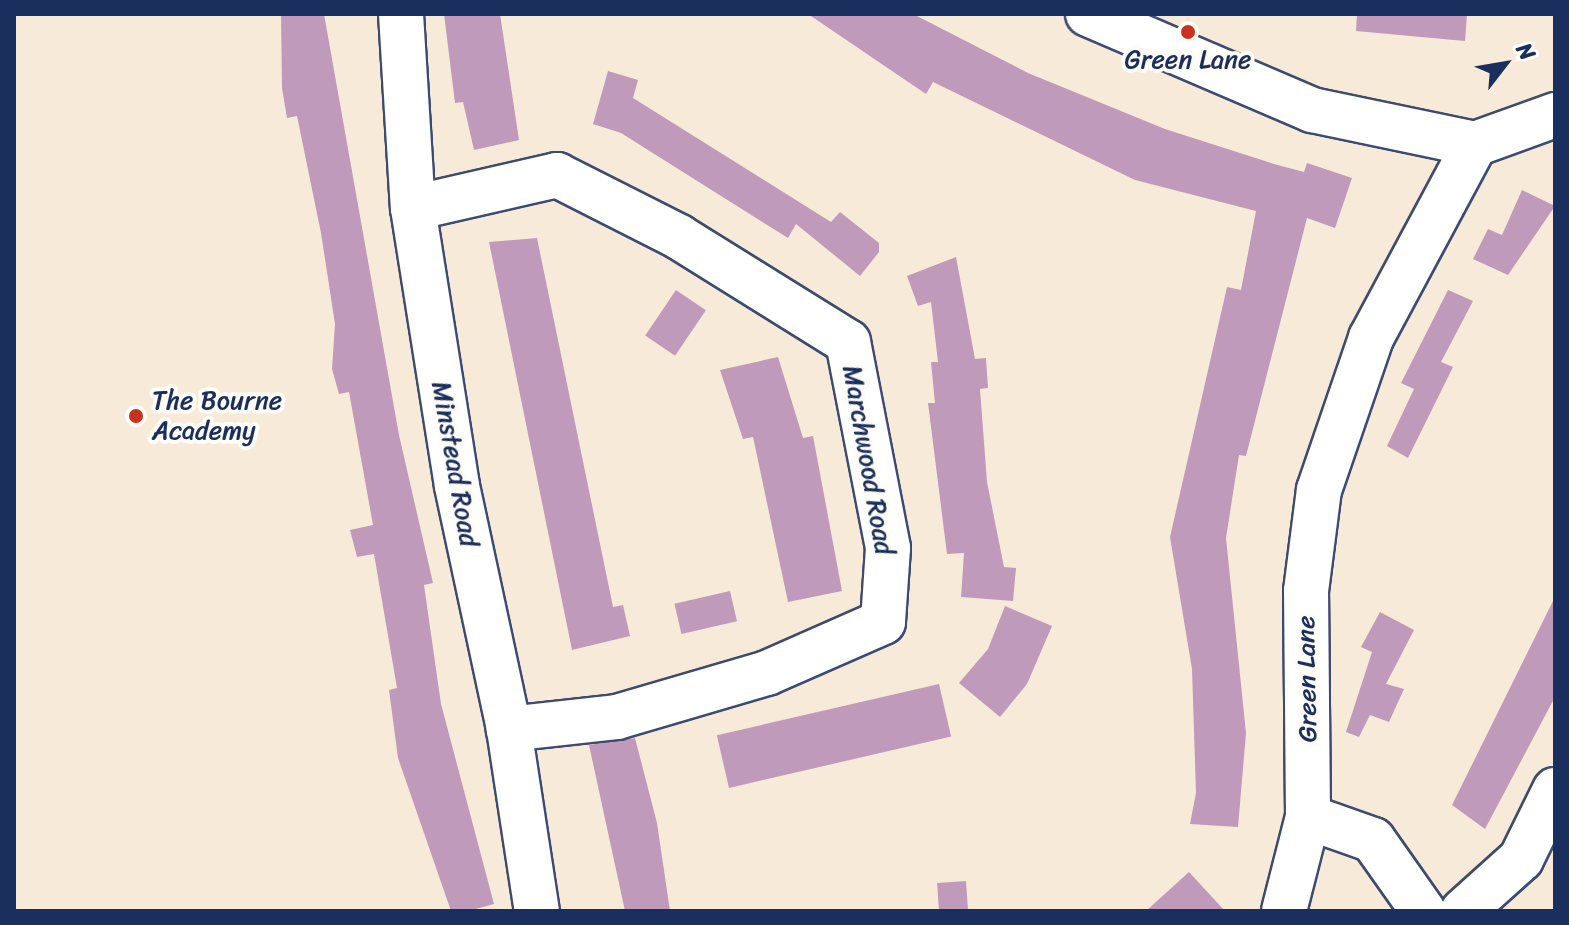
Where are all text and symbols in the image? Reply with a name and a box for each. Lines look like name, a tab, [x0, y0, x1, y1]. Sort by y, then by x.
marker: Green Lane	[1179, 23, 1197, 41]
north arrow	[1465, 24, 1545, 104]
text: N	[1505, 35, 1547, 68]
place label: Green Lane	[1125, 44, 1251, 76]
street label: Marchwood Road	[836, 363, 900, 557]
street label: Minstead Road	[425, 379, 485, 549]
place label: The Bourne Academy	[152, 385, 281, 446]
marker: The Bourne Academy	[127, 407, 145, 425]
street label: Green Lane	[1290, 615, 1324, 743]

